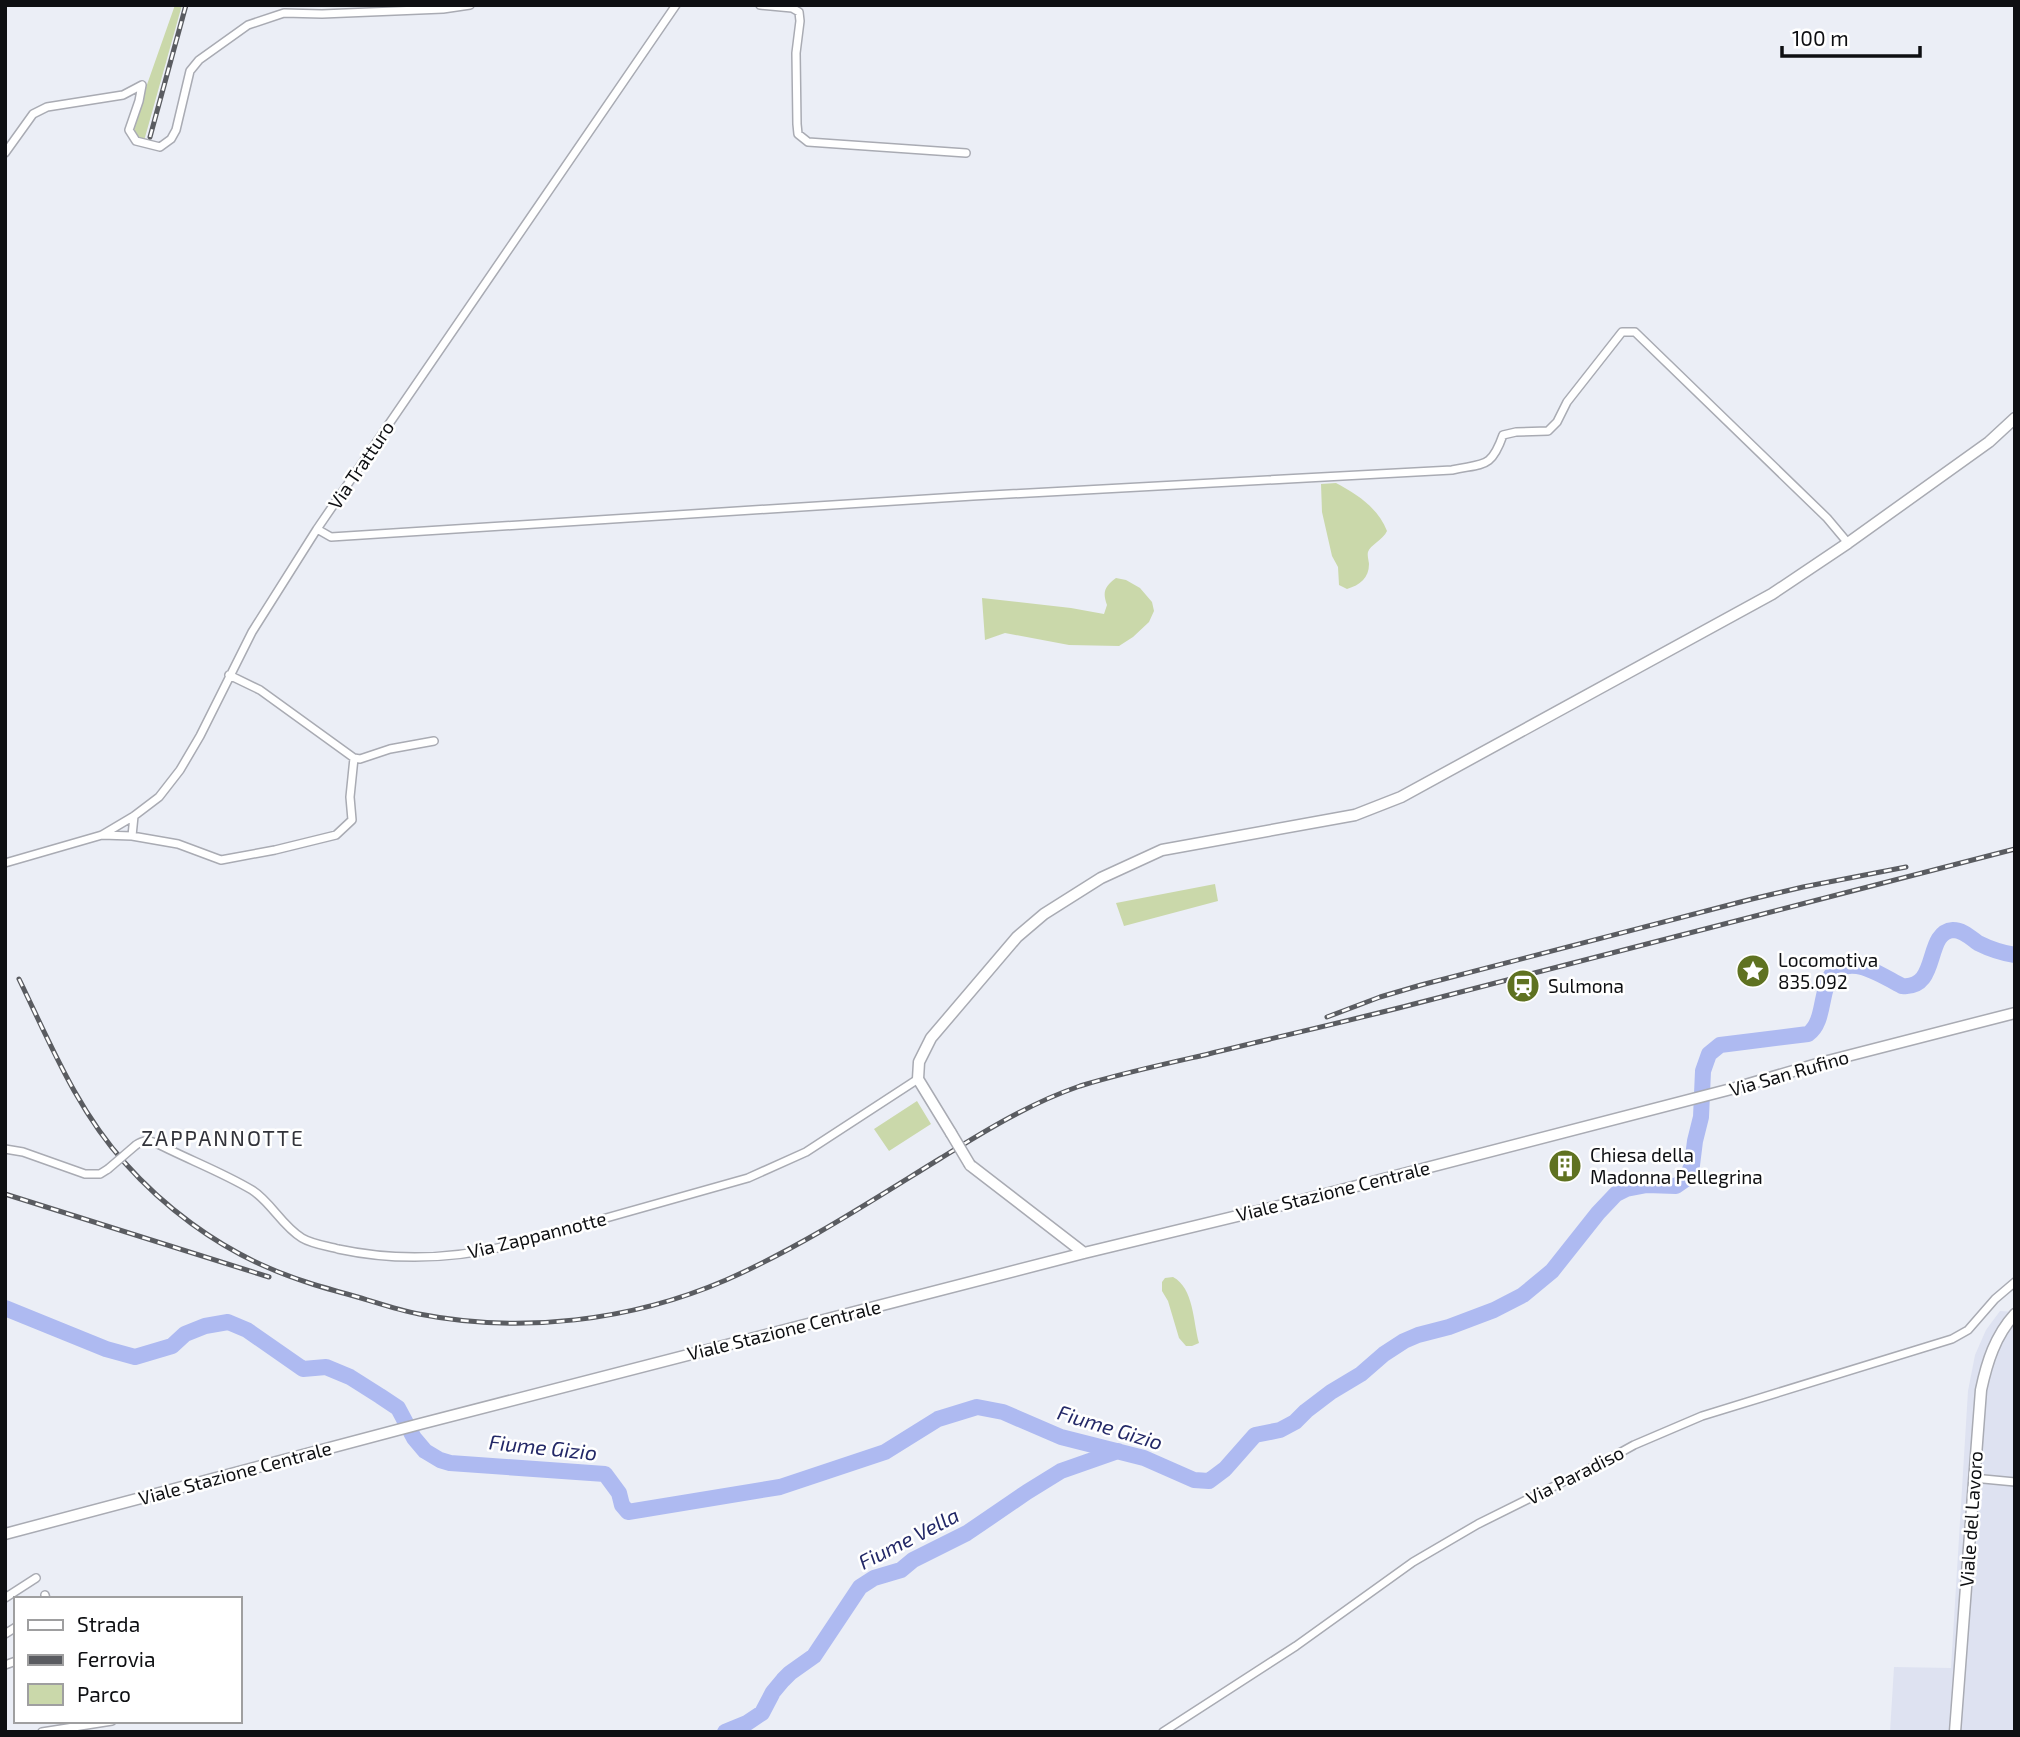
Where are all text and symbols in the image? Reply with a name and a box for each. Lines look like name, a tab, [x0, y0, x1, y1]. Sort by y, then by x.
scale bar	[1782, 14, 1920, 58]
text: 100 m	[1792, 25, 1849, 50]
street label: Via Tratturo	[323, 416, 398, 513]
place label: Locomotiva 835.092	[1778, 948, 1878, 993]
place icon: Locomotiva 835.092	[1734, 952, 1772, 990]
station icon: Sulmona	[1504, 967, 1542, 1005]
place label: Sulmona	[1548, 974, 1624, 997]
street label: Via San Rufino	[1726, 1044, 1851, 1101]
district label: ZAPPANNOTTE	[141, 1125, 305, 1150]
place label: Chiesa della Madonna Pellegrina	[1590, 1143, 1763, 1188]
building icon: Chiesa della Madonna Pellegrina	[1546, 1147, 1584, 1185]
street label: Viale Stazione Centrale	[1234, 1155, 1432, 1226]
street label: Via Zappannotte	[465, 1206, 609, 1263]
street label: Viale Stazione Centrale	[685, 1294, 883, 1365]
water label: Fiume Gizio	[1055, 1399, 1166, 1454]
water label: Fiume Gizio	[488, 1428, 598, 1465]
street label: Viale Stazione Centrale	[136, 1436, 334, 1509]
street label: Via Paradiso	[1522, 1440, 1627, 1509]
street label: Viale del Lavoro	[1954, 1450, 1987, 1588]
water label: Fiume Vella	[854, 1502, 963, 1574]
legend	[14, 1597, 242, 1723]
text: Strada	[77, 1611, 140, 1636]
text: Ferrovia	[77, 1646, 156, 1671]
text: Parco	[77, 1681, 131, 1706]

